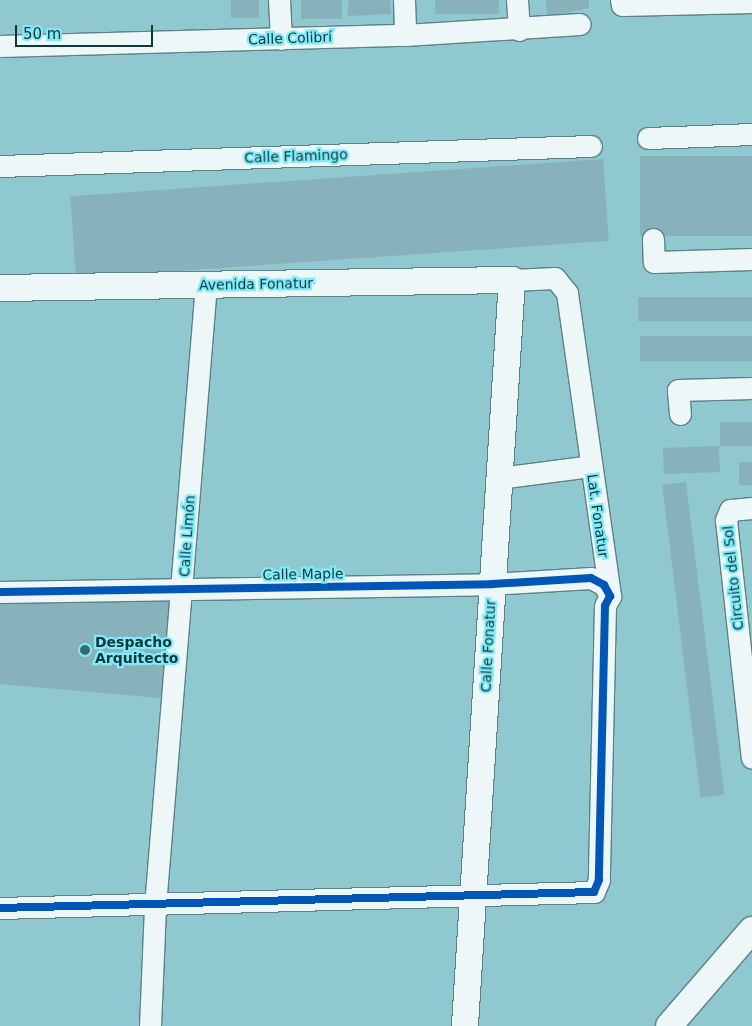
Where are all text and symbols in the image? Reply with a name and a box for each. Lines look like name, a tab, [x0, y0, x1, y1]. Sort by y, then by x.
scale bar	[18, 15, 155, 47]
text: 50 m	[23, 25, 61, 43]
street label: Calle Colibrí	[248, 28, 332, 48]
street label: Calle Flamingo	[244, 146, 348, 166]
street label: Avenida Fonatur	[199, 275, 313, 293]
street label: Lat. Fonatur	[584, 473, 612, 559]
street label: Calle Limón	[176, 495, 198, 577]
street label: Circuito del Sol	[719, 525, 747, 631]
street label: Calle Maple	[262, 565, 344, 583]
street label: Calle Fonatur	[477, 599, 499, 693]
place label: Despacho Arquitecto	[95, 634, 178, 666]
marker: Despacho Arquitecto	[79, 644, 91, 656]

